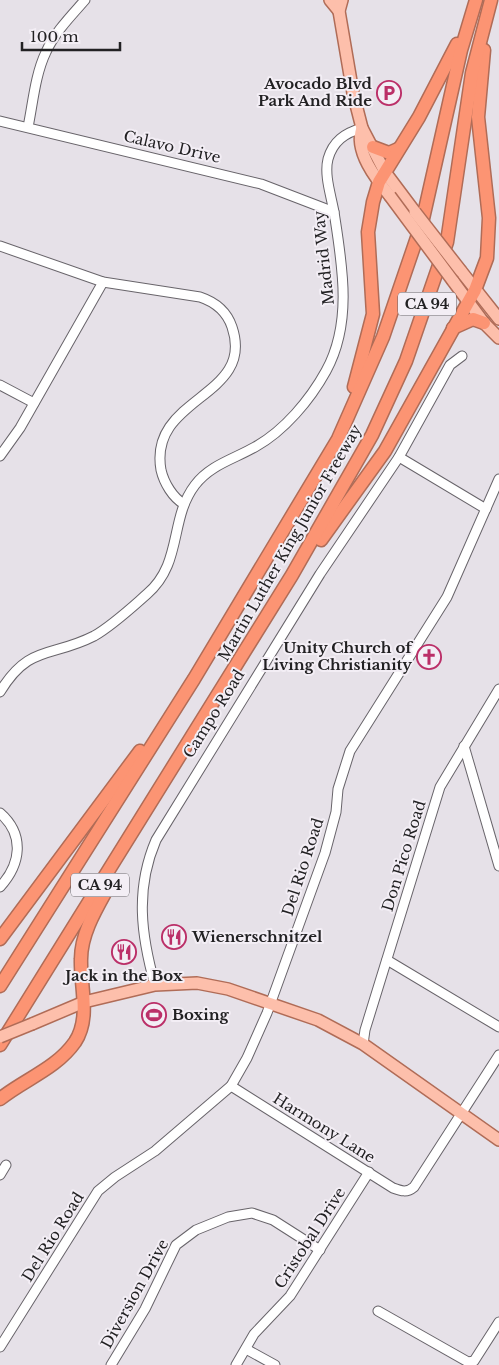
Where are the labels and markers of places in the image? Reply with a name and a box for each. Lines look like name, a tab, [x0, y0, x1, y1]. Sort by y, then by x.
place label: Avocado Blvd Park And Ride	[258, 74, 373, 110]
parking icon: Avocado Blvd Park And Ride	[376, 80, 402, 106]
place label: Unity Church of Living Christianity	[262, 638, 414, 674]
church icon: Unity Church of Living Christianity	[416, 644, 442, 670]
restaurant icon: Wienerschnitzel	[161, 924, 187, 950]
place label: Wienerschnitzel	[191, 927, 323, 946]
restaurant icon: Jack in the Box	[111, 939, 137, 965]
place label: Jack in the Box	[62, 966, 183, 985]
sports icon: Boxing	[141, 1002, 167, 1028]
place label: Boxing	[172, 1005, 230, 1024]

